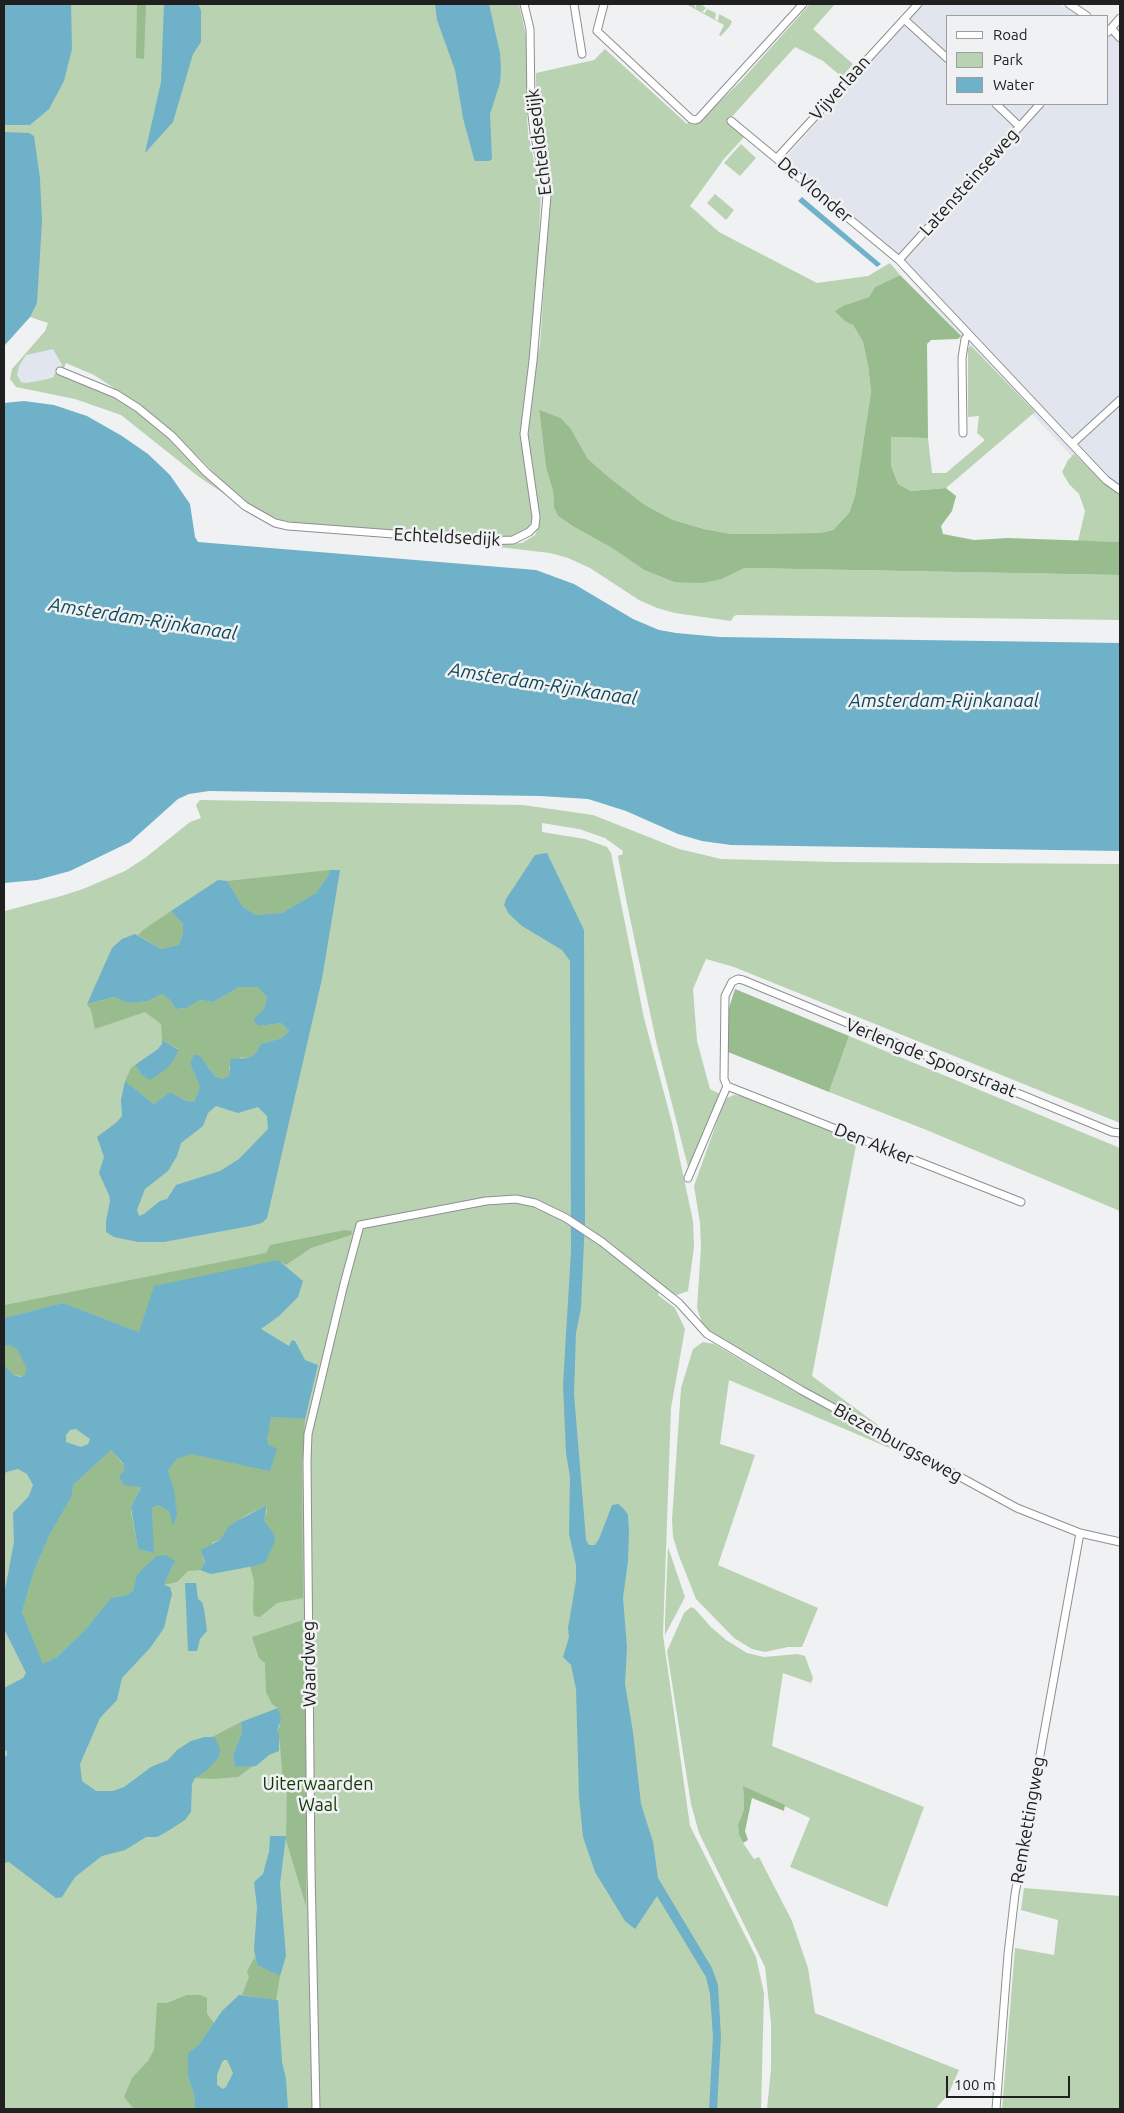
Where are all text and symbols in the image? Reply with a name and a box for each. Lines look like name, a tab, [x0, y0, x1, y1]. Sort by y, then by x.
legend	[946, 15, 1109, 105]
text: Road	[993, 26, 1028, 43]
street label: Vijverlaan	[805, 51, 875, 125]
text: Park	[993, 51, 1023, 68]
text: Water	[993, 76, 1034, 93]
street label: Echteldsedijk	[522, 88, 556, 196]
street label: Latensteinseweg	[915, 124, 1023, 240]
street label: De Vlonder	[773, 152, 857, 228]
street label: Echteldsedijk	[393, 523, 501, 551]
water label: Amsterdam-Rijnkanaal	[47, 593, 239, 645]
water label: Amsterdam-Rijnkanaal	[447, 658, 639, 710]
water label: Amsterdam-Rijnkanaal	[849, 690, 1039, 712]
street label: Verlengde Spoorstraat	[842, 1014, 1020, 1102]
street label: Den Akker	[831, 1118, 917, 1170]
street label: Biezenburgseweg	[830, 1399, 966, 1487]
street label: Waardweg	[297, 1621, 321, 1707]
street label: Remkettingweg	[1006, 1755, 1050, 1885]
park label: Uiterwaarden Waal	[263, 1773, 373, 1816]
scale bar	[949, 2066, 1073, 2098]
text: 100 m	[954, 2076, 996, 2093]

